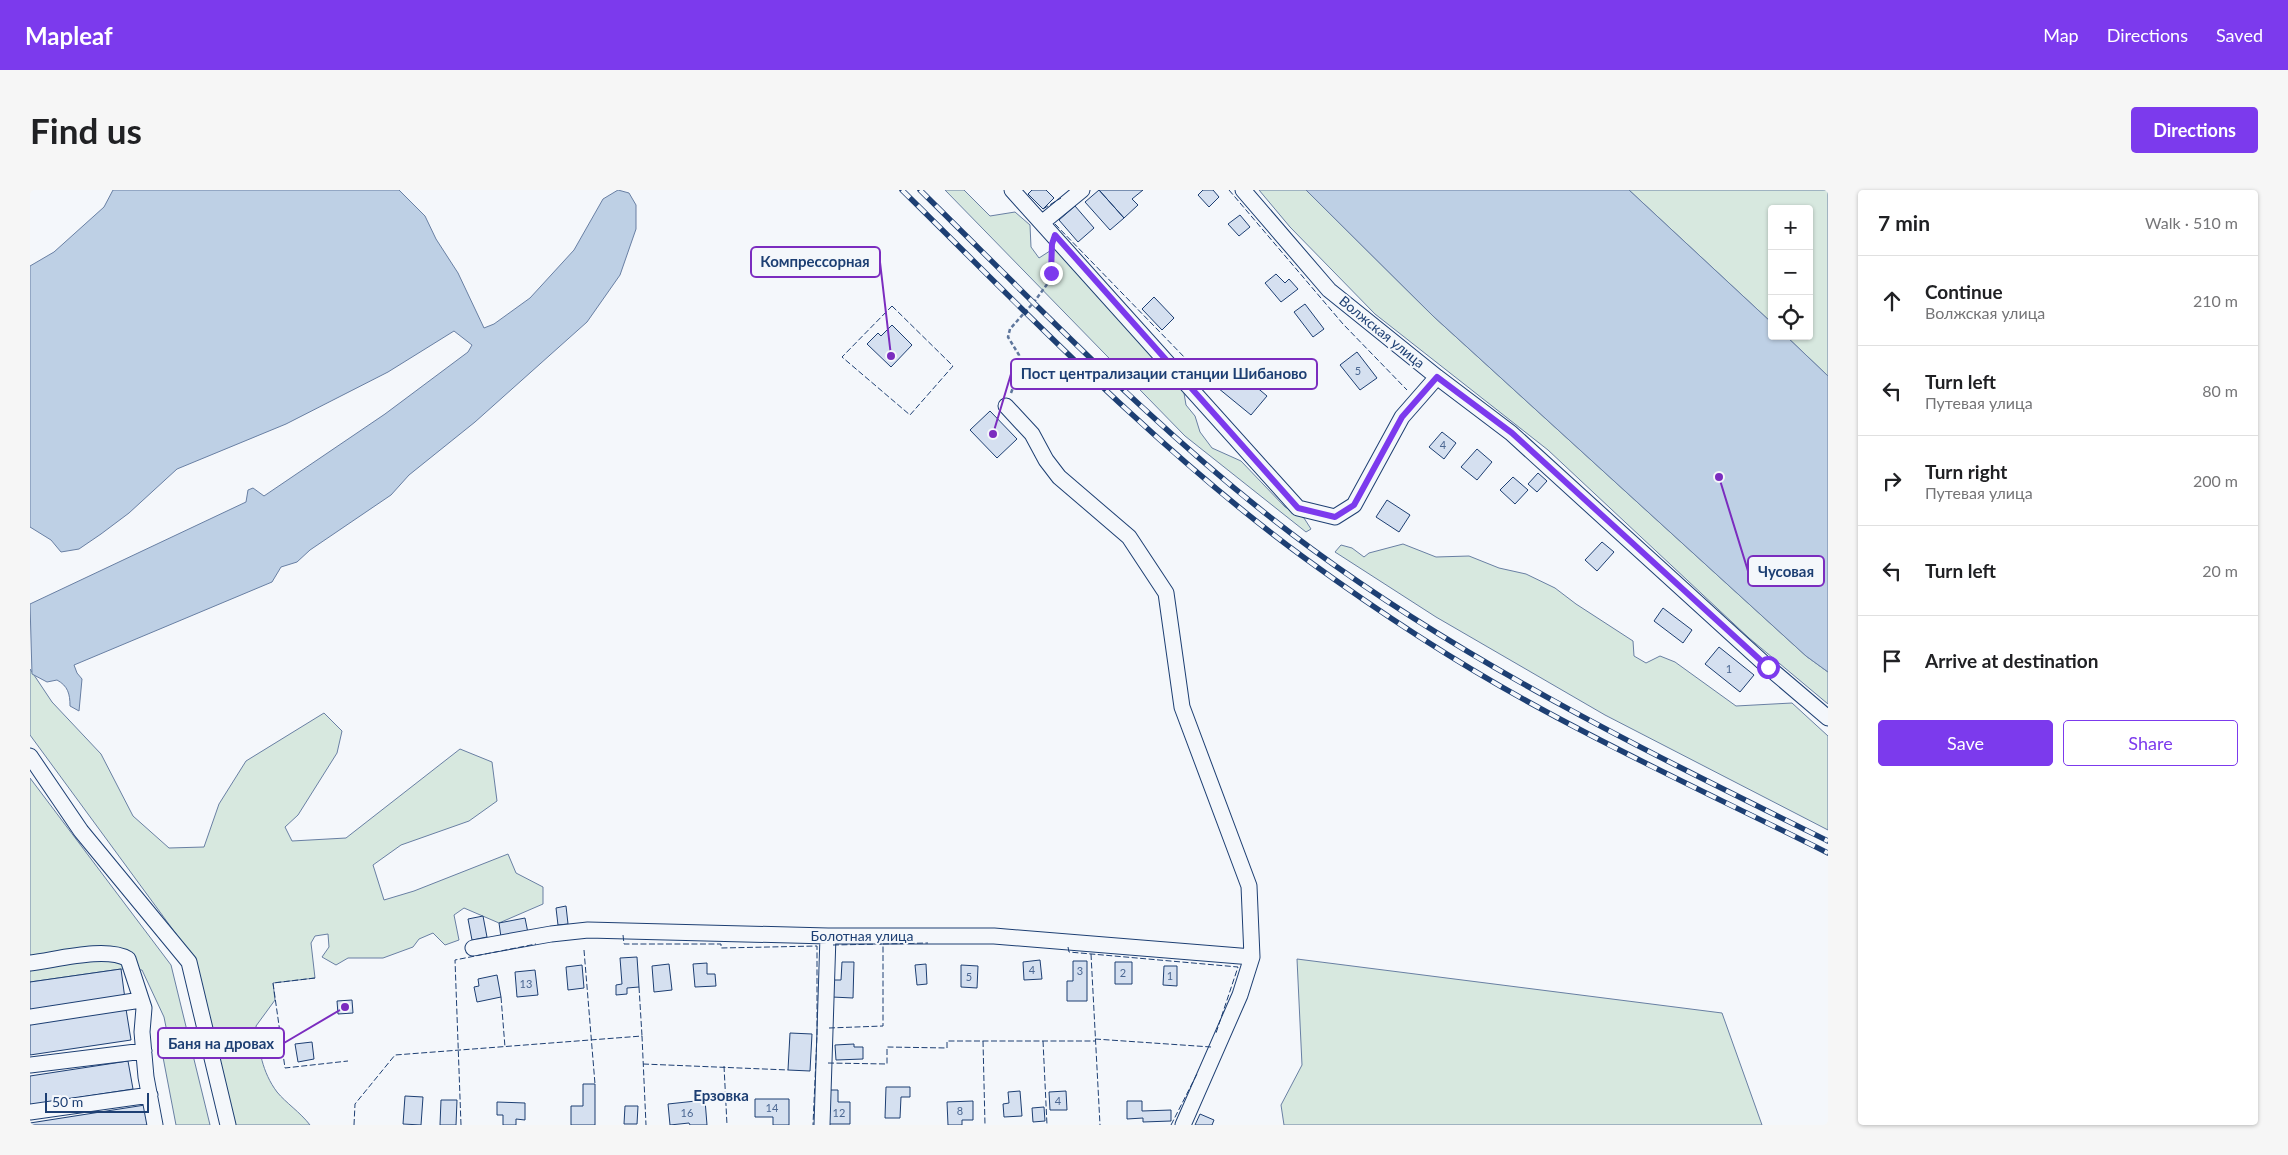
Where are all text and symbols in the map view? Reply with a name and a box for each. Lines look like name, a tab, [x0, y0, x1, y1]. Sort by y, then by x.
text: Mapleaf	[25, 21, 113, 50]
text: Map	[2043, 24, 2079, 46]
text: Directions	[2107, 24, 2188, 46]
text: Saved	[2216, 24, 2263, 46]
button: Directions	[2131, 107, 2258, 153]
text: Find us	[30, 109, 142, 151]
map controls	[1768, 205, 1813, 340]
button: +	[1768, 205, 1813, 250]
text: 7 min	[1878, 210, 1930, 235]
text: Walk · 510 m	[2145, 213, 2238, 232]
callout: Компрессорная	[751, 247, 880, 277]
button: −	[1768, 250, 1813, 295]
text: Компрессорная	[760, 252, 870, 270]
route end	[1040, 262, 1063, 285]
text: Continue	[1925, 280, 2003, 303]
icon: ahead	[1878, 287, 1906, 315]
text: 210 m	[2193, 291, 2238, 310]
street label: Волжская улица	[1336, 292, 1429, 371]
button: locate	[1768, 295, 1813, 340]
text: Волжская улица	[1925, 303, 2045, 322]
callout: Пост централизации станции Шибаново	[1011, 359, 1317, 389]
text: Пост централизации станции Шибаново	[1021, 364, 1308, 382]
house number: 5	[1355, 364, 1361, 377]
text: Turn left	[1925, 370, 1996, 393]
icon: left	[1878, 377, 1906, 405]
text: 80 m	[2202, 381, 2238, 400]
text: Путевая улица	[1925, 393, 2033, 412]
house number: 4	[1440, 438, 1447, 451]
text: Turn right	[1925, 460, 2007, 483]
icon: right	[1878, 467, 1906, 495]
text: 200 m	[2193, 471, 2238, 490]
text: Путевая улица	[1925, 483, 2033, 502]
callout: Чусовая	[1748, 556, 1824, 586]
icon: left	[1878, 557, 1906, 585]
text: Turn left	[1925, 559, 1996, 582]
text: 20 m	[2202, 561, 2238, 580]
text: Чусовая	[1758, 562, 1814, 580]
icon: arrive	[1878, 647, 1906, 675]
text: Arrive at destination	[1925, 649, 2098, 672]
route start	[1757, 656, 1780, 679]
house number: 1	[1726, 662, 1732, 675]
button: Save	[1878, 720, 2053, 766]
button: Share	[2063, 720, 2238, 766]
street label: Болотная улица	[811, 927, 913, 944]
house number: 4	[1029, 963, 1036, 976]
house number: 3	[1077, 964, 1083, 977]
house number: 2	[1120, 966, 1126, 979]
house number: 1	[1167, 969, 1173, 982]
house number: 5	[966, 970, 972, 983]
house number: 13	[520, 977, 532, 990]
callout: Баня на дровах	[158, 1028, 284, 1058]
text: Баня на дровах	[168, 1034, 274, 1052]
district label: Ерзовка	[693, 1086, 749, 1104]
scale bar	[45, 1090, 149, 1113]
text: 50 m	[52, 1093, 83, 1110]
house number: 4	[1055, 1094, 1062, 1107]
house number: 14	[766, 1101, 779, 1114]
house number: 8	[957, 1104, 963, 1117]
house number: 16	[681, 1106, 693, 1119]
house number: 12	[833, 1106, 845, 1119]

